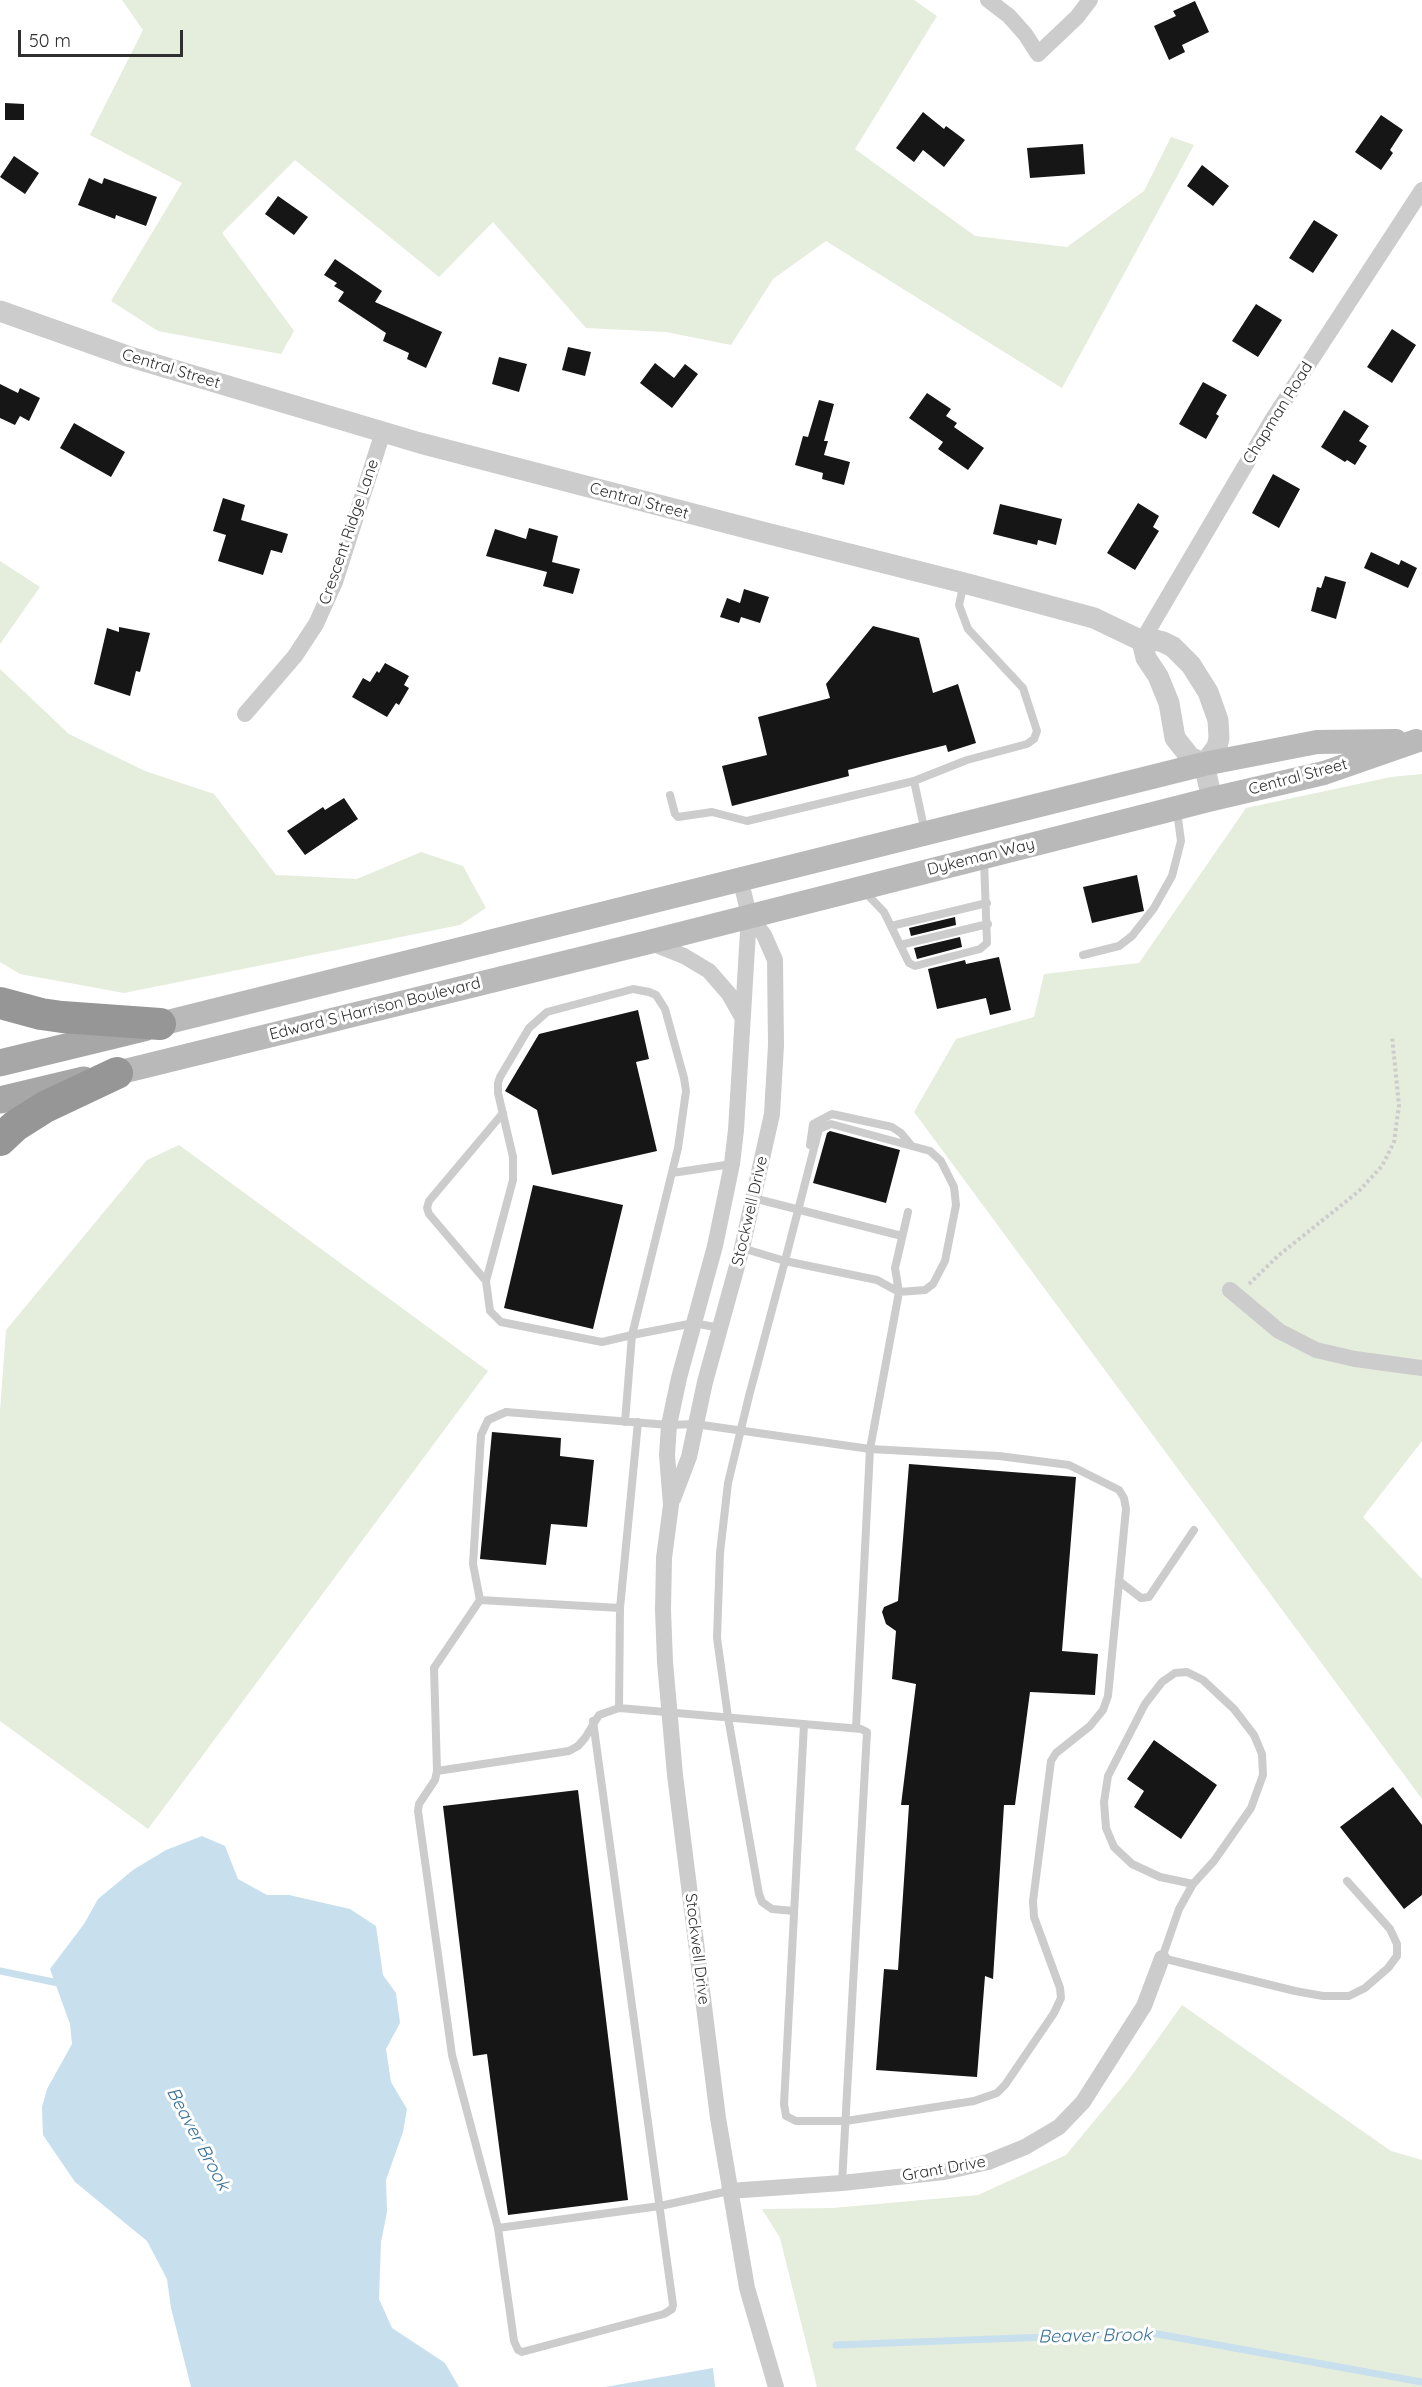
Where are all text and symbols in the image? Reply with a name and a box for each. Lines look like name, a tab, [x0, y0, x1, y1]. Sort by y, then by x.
scale bar	[21, 18, 186, 56]
text: 50 m	[29, 29, 71, 52]
street label: Central Street	[120, 345, 222, 393]
street label: Chapman Road	[1239, 359, 1317, 467]
street label: Crescent Ridge Lane	[315, 457, 383, 607]
street label: Central Street	[587, 479, 691, 523]
street label: Central Street	[1246, 755, 1350, 799]
street label: Dykeman Way	[925, 834, 1037, 880]
street label: Edward S Harrison Boulevard	[268, 973, 482, 1045]
street label: Stockwell Drive	[728, 1154, 772, 1268]
street label: Stockwell Drive	[681, 1892, 713, 2006]
water label: Beaver Brook	[162, 2084, 234, 2194]
street label: Grant Drive	[901, 2152, 987, 2186]
water label: Beaver Brook	[1038, 2324, 1152, 2348]

